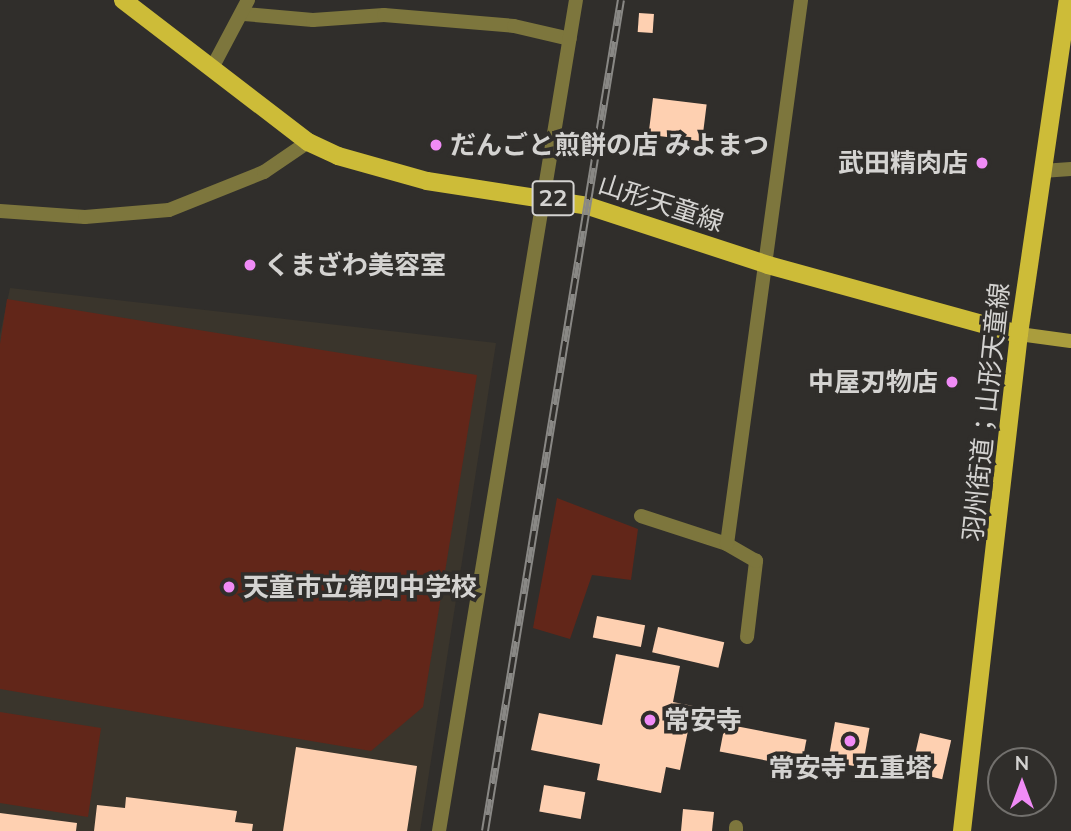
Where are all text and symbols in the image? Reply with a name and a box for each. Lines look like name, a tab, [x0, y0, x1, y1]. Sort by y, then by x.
place label: だんごと煎餅の店 みよまつ	[450, 129, 769, 161]
marker: だんごと煎餅の店 みよまつ	[428, 137, 444, 153]
place label: 武田精肉店	[838, 147, 968, 179]
marker: 武田精肉店	[974, 155, 990, 171]
street label: 山形天童線	[594, 168, 728, 238]
road number: 22	[530, 178, 576, 218]
place label: くまざわ美容室	[264, 249, 446, 281]
marker: くまざわ美容室	[242, 257, 258, 273]
street label: 羽州街道；山形天童線	[957, 281, 1015, 543]
place label: 中屋刃物店	[808, 366, 938, 398]
marker: 中屋刃物店	[944, 374, 960, 390]
place label: 天童市立第四中学校	[243, 571, 477, 603]
marker: 天童市立第四中学校	[221, 579, 237, 595]
place label: 常安寺	[664, 704, 742, 736]
marker: 常安寺	[642, 712, 658, 728]
marker: 常安寺 五重塔	[842, 733, 858, 749]
north arrow	[987, 747, 1057, 817]
text: N	[1015, 751, 1029, 775]
place label: 常安寺 五重塔	[768, 752, 932, 784]

